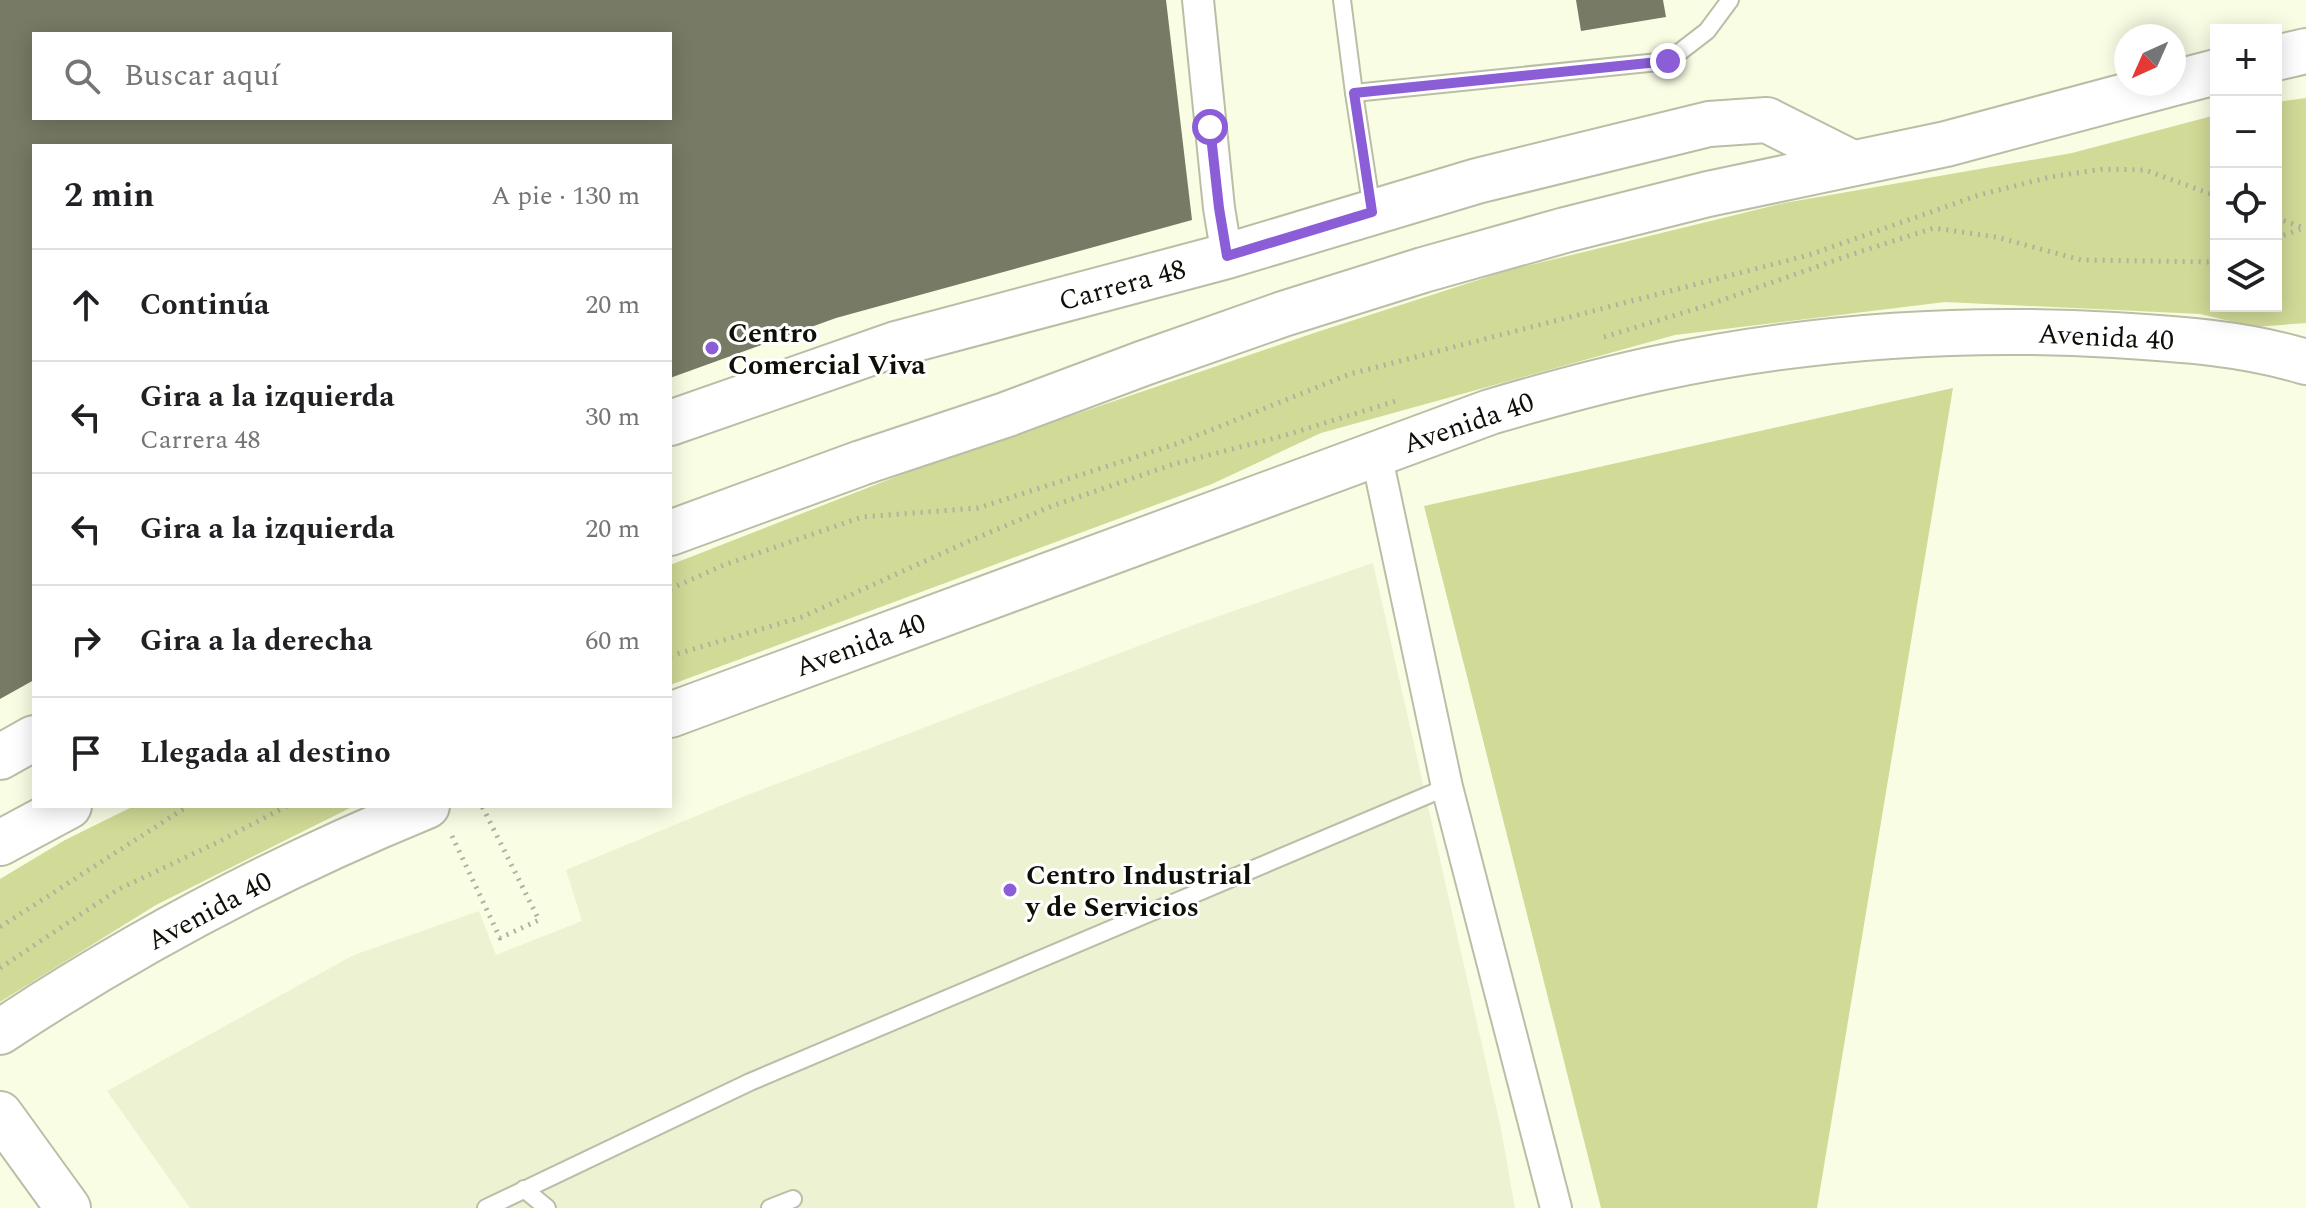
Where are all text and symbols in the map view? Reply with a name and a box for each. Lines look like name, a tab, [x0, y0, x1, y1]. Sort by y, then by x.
north arrow	[2114, 24, 2186, 96]
map controls	[2210, 24, 2282, 312]
button: +	[2210, 24, 2282, 96]
search box	[32, 32, 672, 120]
route end	[1650, 43, 1686, 79]
text: Buscar aquí	[124, 53, 280, 99]
icon: search	[60, 54, 104, 98]
button: −	[2210, 96, 2282, 168]
route start	[1192, 109, 1228, 145]
button: locate	[2210, 168, 2282, 240]
text: 2 min	[64, 170, 154, 222]
text: A pie · 130 m	[491, 176, 640, 216]
button: layers	[2210, 240, 2282, 312]
street label: Carrera 48	[1054, 248, 1191, 323]
text: Continúa	[140, 282, 270, 328]
icon: ahead	[64, 283, 108, 327]
text: 20 m	[585, 285, 640, 325]
place label: Centro Comercial Viva	[728, 312, 926, 387]
street label: Avenida 40	[2037, 312, 2175, 363]
marker: Centro Comercial Viva	[703, 339, 721, 357]
text: Gira a la izquierda	[140, 374, 395, 420]
street label: Avenida 40	[1397, 381, 1540, 466]
icon: left	[64, 395, 108, 439]
text: 30 m	[585, 397, 640, 437]
text: Carrera 48	[140, 420, 261, 460]
text: Gira a la izquierda	[140, 506, 395, 552]
icon: left	[64, 507, 108, 551]
text: 20 m	[585, 509, 640, 549]
street label: Avenida 40	[789, 602, 932, 689]
text: Gira a la derecha	[140, 618, 373, 664]
icon: right	[64, 619, 108, 663]
text: 60 m	[585, 621, 640, 661]
text: Llegada al destino	[140, 730, 391, 776]
icon: arrive	[64, 731, 108, 775]
place label: Centro Industrial y de Servicios	[1024, 854, 1252, 929]
street label: Avenida 40	[140, 860, 280, 962]
marker: Centro Industrial y de Servicios	[1001, 881, 1019, 899]

